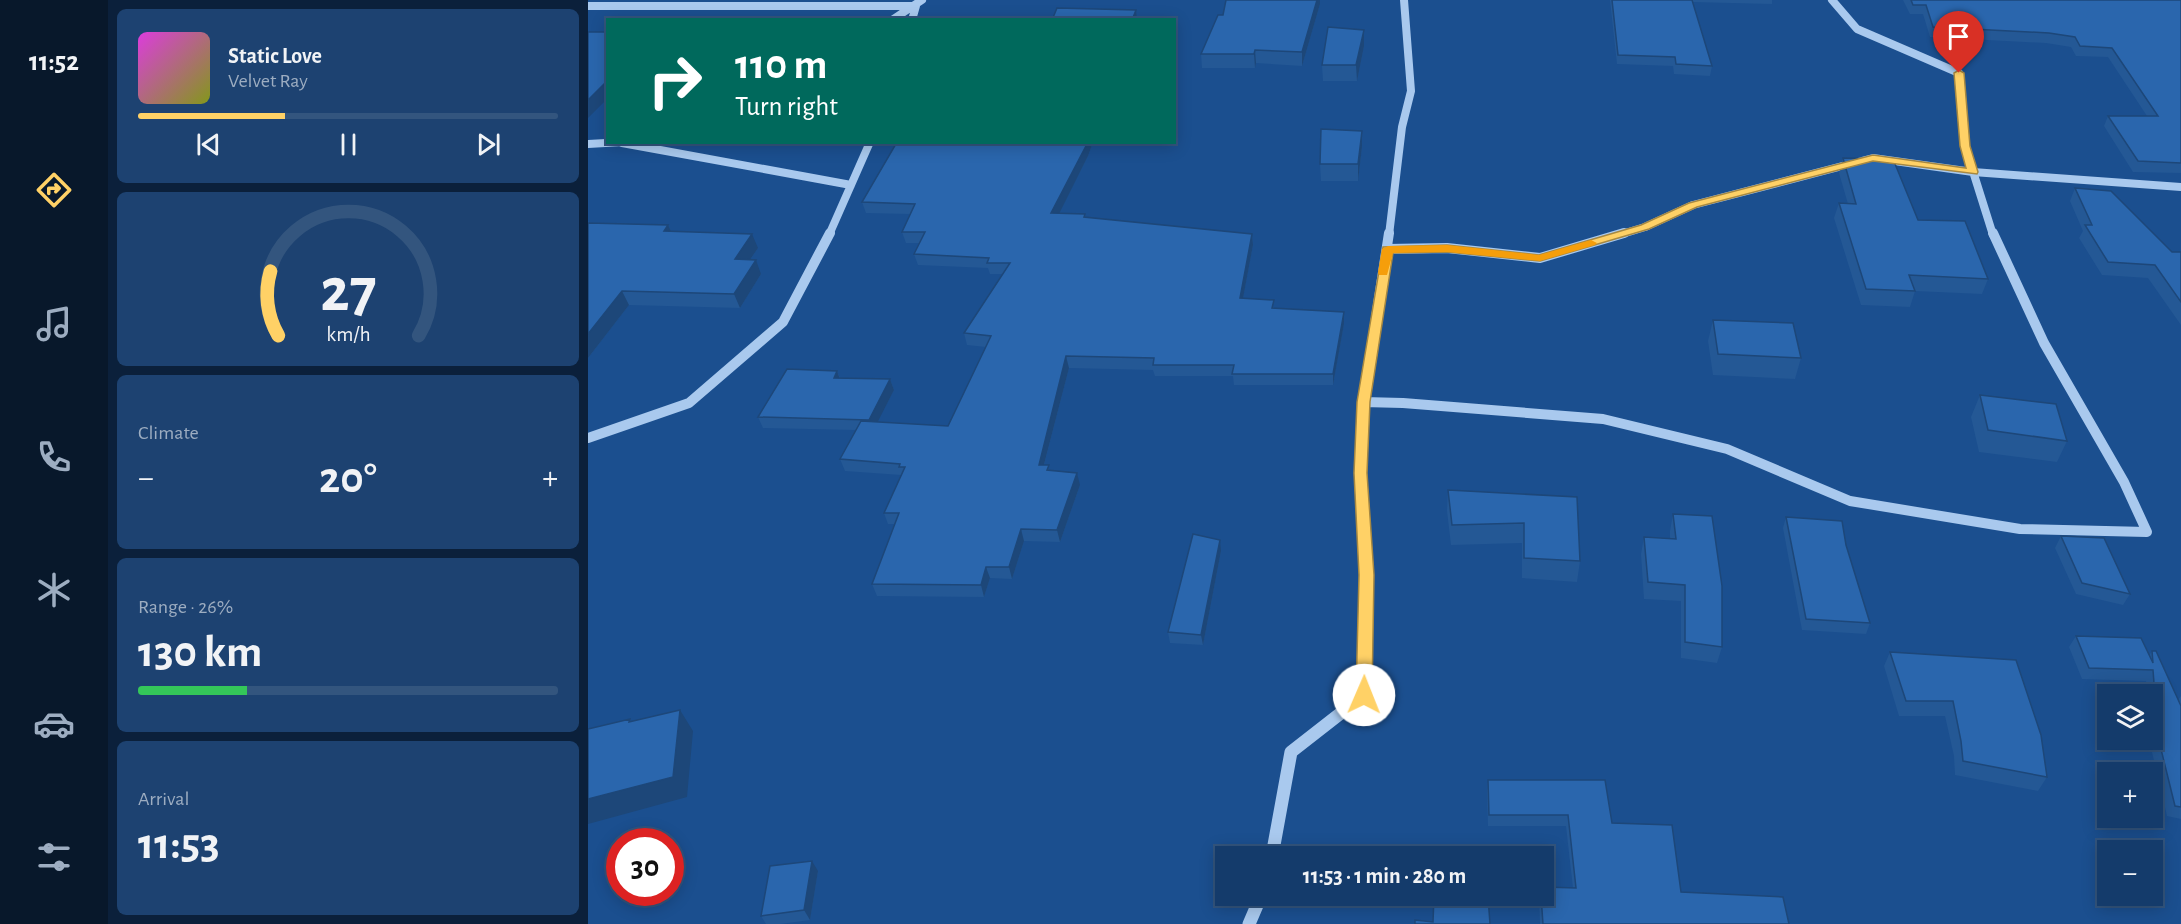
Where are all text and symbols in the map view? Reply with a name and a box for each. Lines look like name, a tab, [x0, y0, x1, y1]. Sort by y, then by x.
pin	[1933, 11, 1984, 73]
icon: arrive	[1942, 20, 1975, 53]
icon: right	[636, 42, 714, 120]
text: 110 m	[735, 44, 827, 86]
text: Static Love	[228, 45, 322, 67]
text: 11:52	[29, 48, 79, 75]
text: Velvet Ray	[228, 71, 308, 91]
text: Turn right	[735, 93, 838, 120]
icon: previous	[192, 128, 225, 161]
icon: pause	[332, 128, 365, 161]
icon: next	[472, 128, 505, 161]
icon: directions	[33, 169, 75, 211]
text: 27	[320, 260, 376, 322]
icon: music	[33, 303, 75, 345]
text: km/h	[326, 324, 370, 345]
text: Climate	[138, 423, 199, 443]
icon: phone	[33, 436, 75, 478]
text: 20°	[319, 456, 377, 501]
text: −	[138, 462, 154, 495]
text: +	[542, 462, 558, 495]
icon: climate	[33, 569, 75, 611]
text: Range · 26%	[138, 597, 233, 617]
text: 130 km	[138, 630, 262, 675]
position arrow	[1332, 663, 1396, 727]
map controls	[2097, 684, 2163, 906]
button: layers	[2097, 684, 2163, 750]
icon: car	[33, 703, 75, 745]
button: +	[2097, 762, 2163, 828]
text: Arrival	[138, 789, 189, 809]
text: 11:53	[138, 822, 220, 867]
speed limit sign: 30	[606, 828, 684, 906]
icon: filters	[33, 836, 75, 878]
button: −	[2097, 840, 2163, 906]
text: 11:53 · 1 min · 280 m	[1303, 865, 1466, 887]

